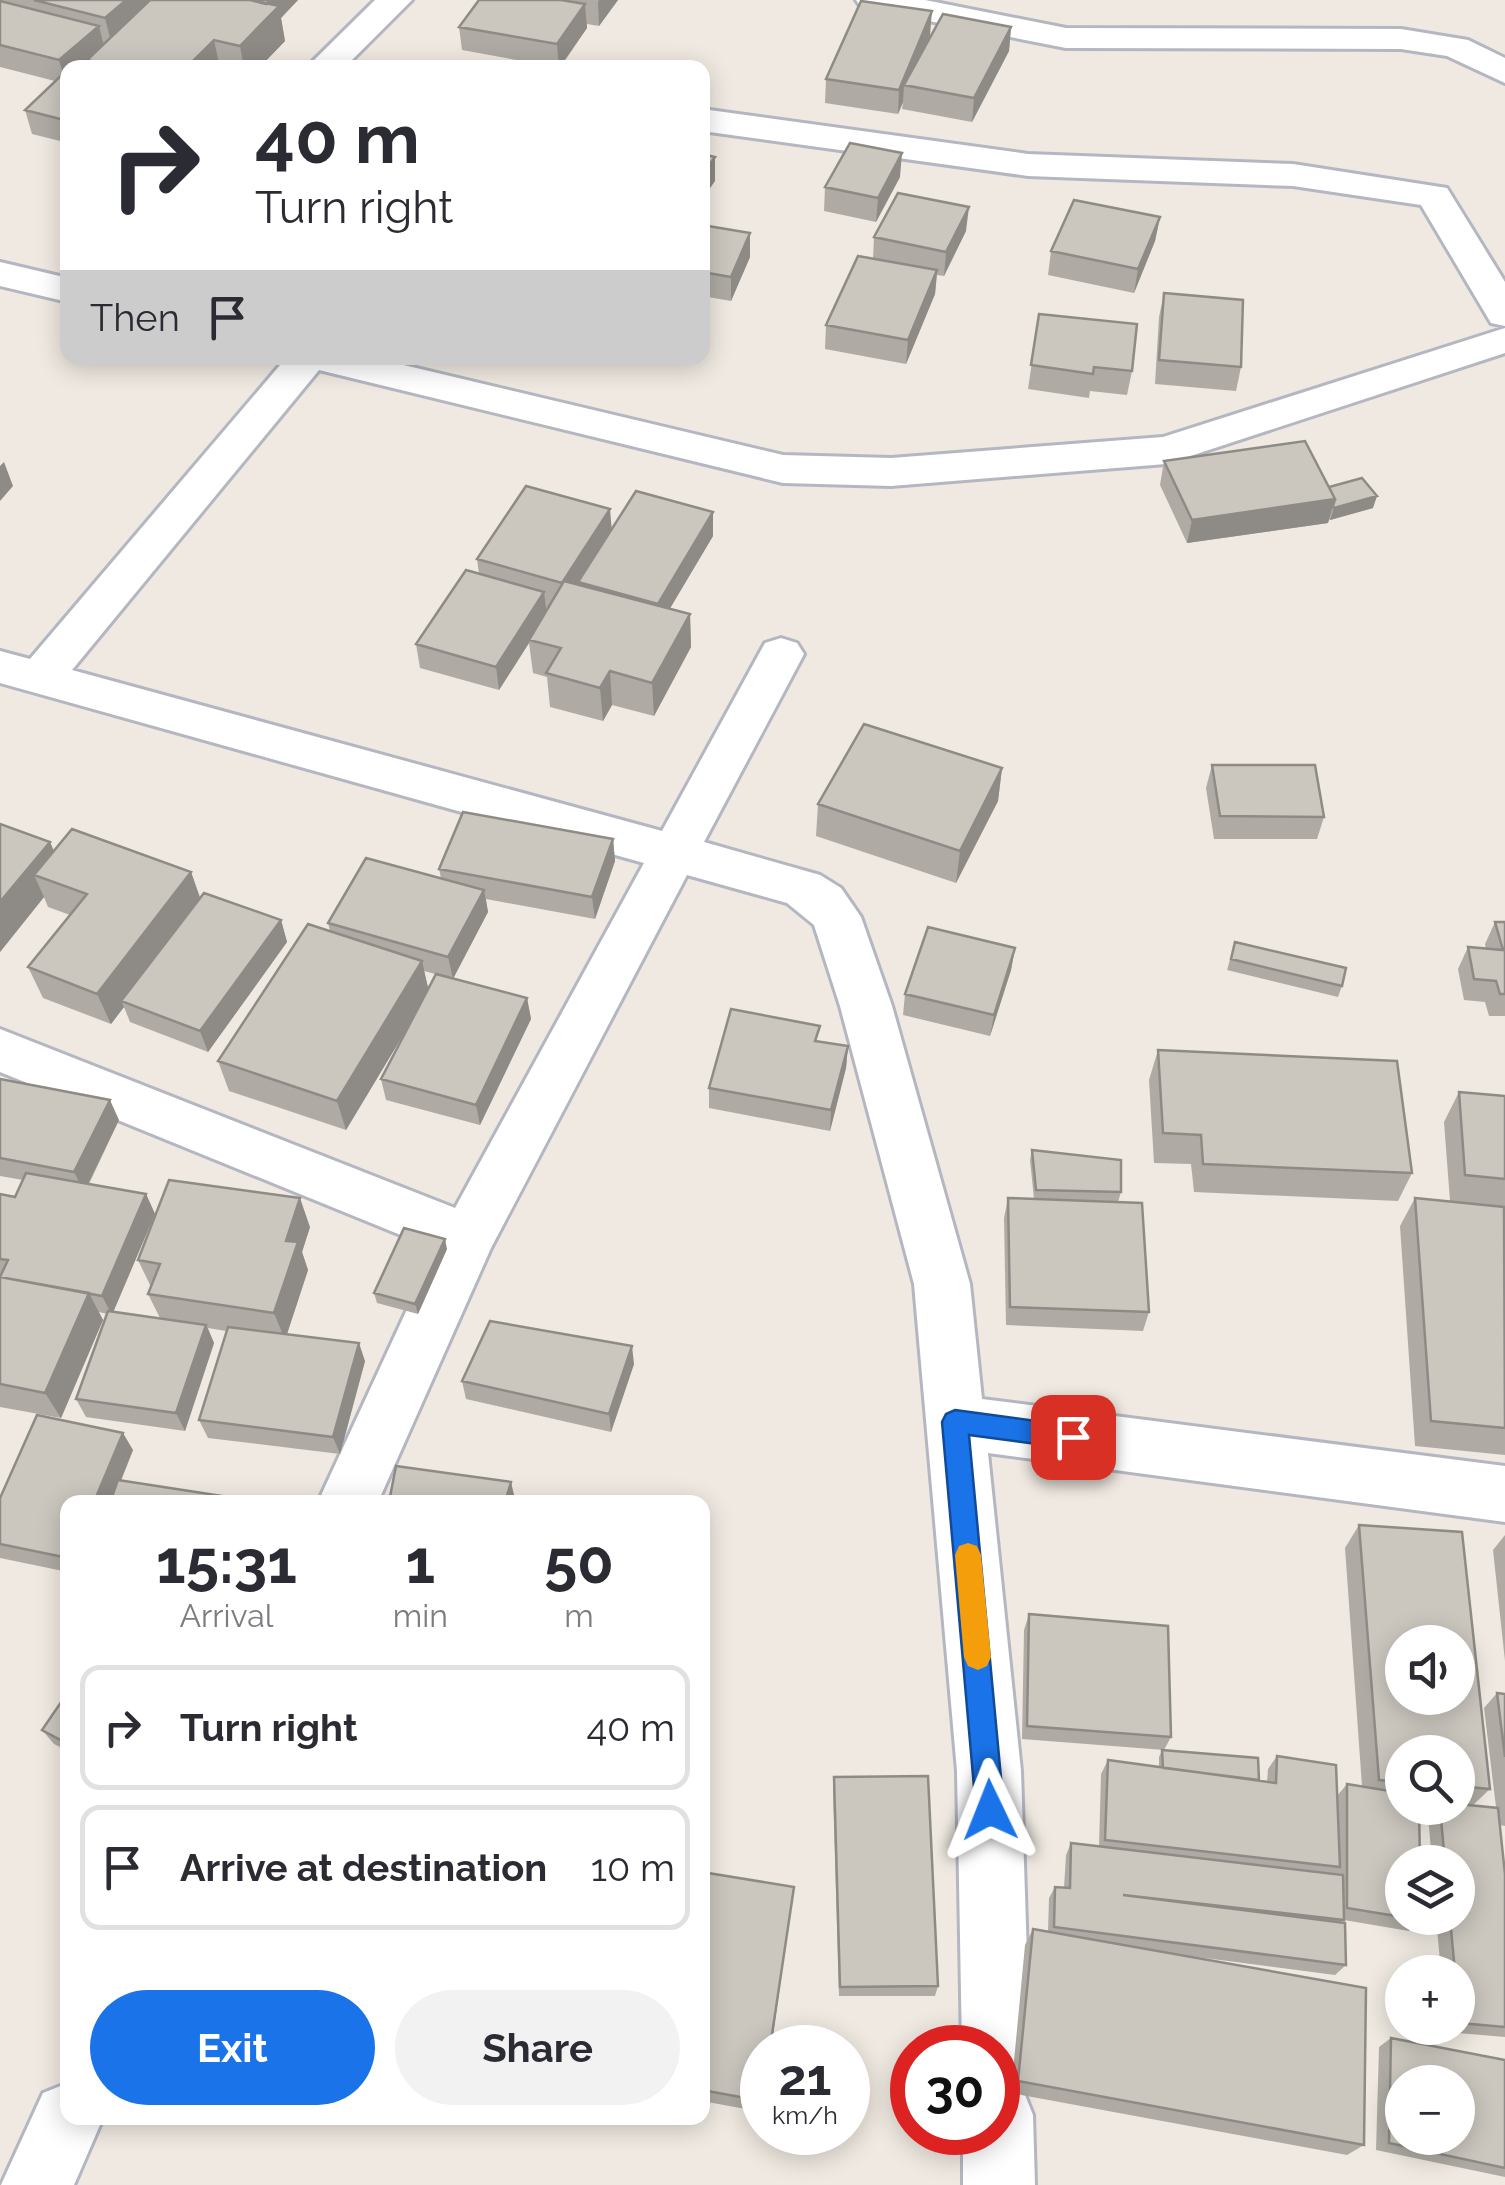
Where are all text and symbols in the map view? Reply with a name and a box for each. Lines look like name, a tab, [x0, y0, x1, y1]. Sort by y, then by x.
text: 40 m	[255, 97, 420, 179]
icon: right	[90, 100, 220, 230]
text: Turn right	[255, 181, 453, 234]
icon: arrive	[200, 290, 255, 345]
text: Then	[90, 295, 180, 340]
pin	[1031, 1395, 1116, 1480]
icon: arrive	[1046, 1410, 1101, 1465]
text: 15:31	[156, 1527, 297, 1597]
text: 1	[406, 1527, 435, 1597]
text: 50	[544, 1527, 614, 1597]
text: Arrival	[179, 1597, 273, 1634]
text: min	[393, 1597, 448, 1634]
text: m	[564, 1597, 594, 1634]
map controls	[1385, 1625, 1475, 2155]
button: sound	[1385, 1625, 1475, 1715]
icon: right	[95, 1700, 150, 1755]
text: Turn right	[180, 1705, 357, 1750]
text: 40 m	[586, 1705, 675, 1750]
button: search	[1385, 1735, 1475, 1825]
position arrow	[938, 1758, 1042, 1862]
icon: arrive	[95, 1840, 150, 1895]
text: Arrive at destination	[180, 1845, 547, 1890]
text: 10 m	[591, 1845, 675, 1890]
button: layers	[1385, 1845, 1475, 1935]
button: +	[1385, 1955, 1475, 2045]
button: Exit	[90, 1990, 375, 2105]
button: Share	[395, 1990, 680, 2105]
speed limit sign: 30	[890, 2025, 1020, 2155]
text: 21	[779, 2048, 831, 2107]
button: −	[1385, 2065, 1475, 2155]
text: km/h	[772, 2100, 838, 2130]

